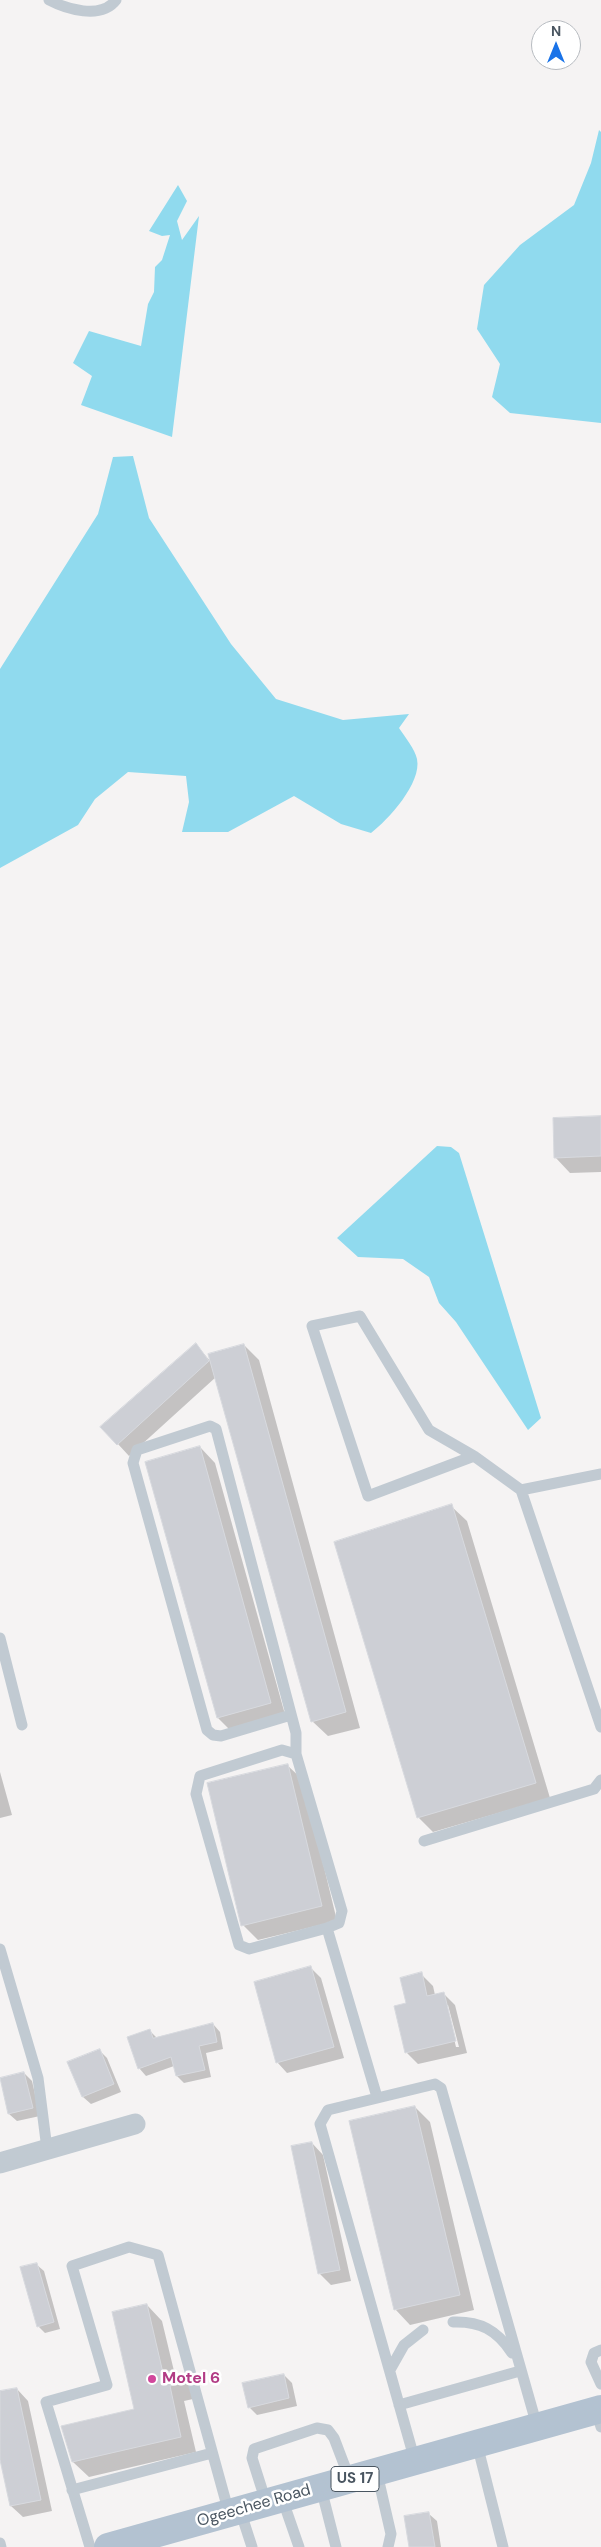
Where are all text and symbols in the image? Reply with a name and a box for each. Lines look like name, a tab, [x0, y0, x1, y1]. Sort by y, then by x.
north arrow	[531, 20, 581, 70]
text: N	[551, 22, 561, 40]
place label: Motel 6	[162, 2369, 220, 2389]
marker: Motel 6	[146, 2373, 158, 2385]
road number: US 17	[331, 2466, 379, 2492]
street label: Ogeechee Road	[195, 2481, 313, 2531]

